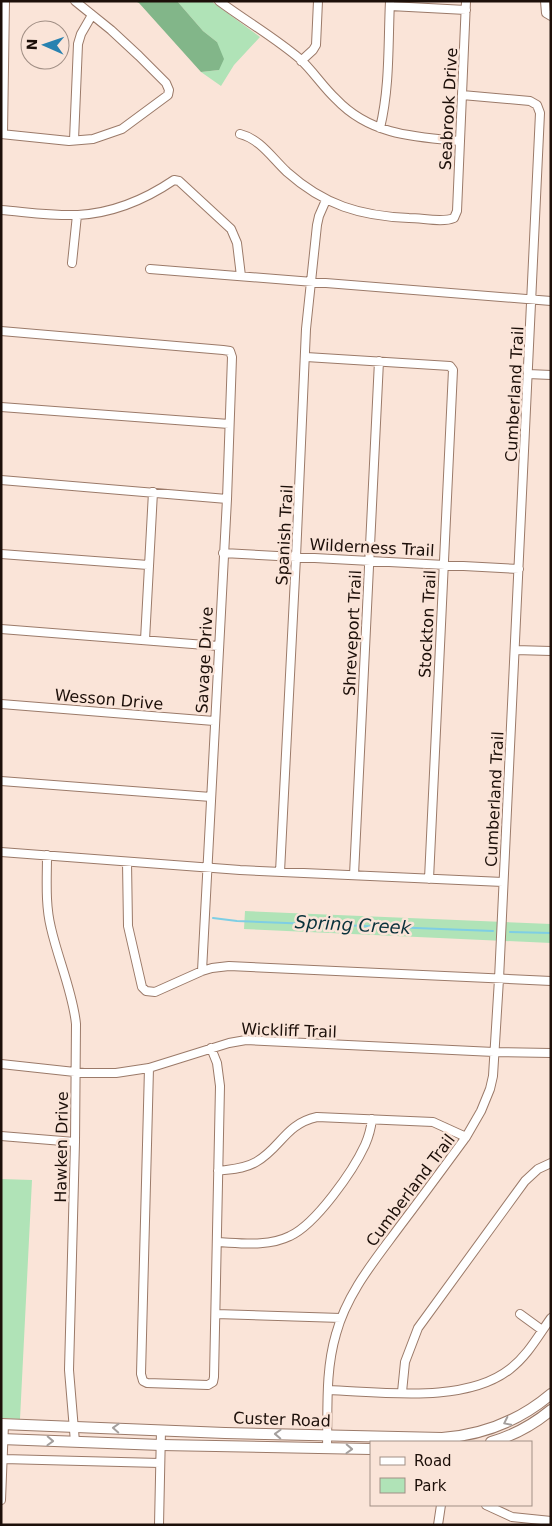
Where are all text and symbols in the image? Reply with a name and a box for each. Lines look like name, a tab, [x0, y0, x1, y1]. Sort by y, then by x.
north arrow	[20, 20, 70, 70]
text: N	[24, 38, 40, 51]
street label: Seabrook Drive	[436, 47, 461, 171]
street label: Cumberland Trail	[501, 326, 528, 462]
street label: Spanish Trail	[272, 484, 297, 586]
street label: Wilderness Trail	[309, 535, 435, 560]
street label: Shreveport Trail	[340, 569, 365, 697]
street label: Stockton Trail	[415, 569, 440, 679]
street label: Savage Drive	[192, 606, 217, 714]
street label: Wesson Drive	[54, 685, 164, 714]
street label: Cumberland Trail	[481, 731, 508, 867]
water label: Spring Creek	[294, 911, 413, 938]
street label: Wickliff Trail	[241, 1019, 337, 1042]
street label: Hawken Drive	[51, 1091, 72, 1203]
street label: Cumberland Trail	[362, 1130, 459, 1250]
street label: Custer Road	[233, 1408, 331, 1431]
one-way arrow	[503, 1416, 512, 1426]
one-way arrow	[112, 1423, 120, 1433]
one-way arrow	[274, 1429, 282, 1439]
one-way arrow	[46, 1435, 54, 1446]
legend	[370, 1441, 532, 1506]
one-way arrow	[345, 1443, 353, 1454]
text: Road	[414, 1452, 452, 1470]
text: Park	[414, 1477, 447, 1495]

